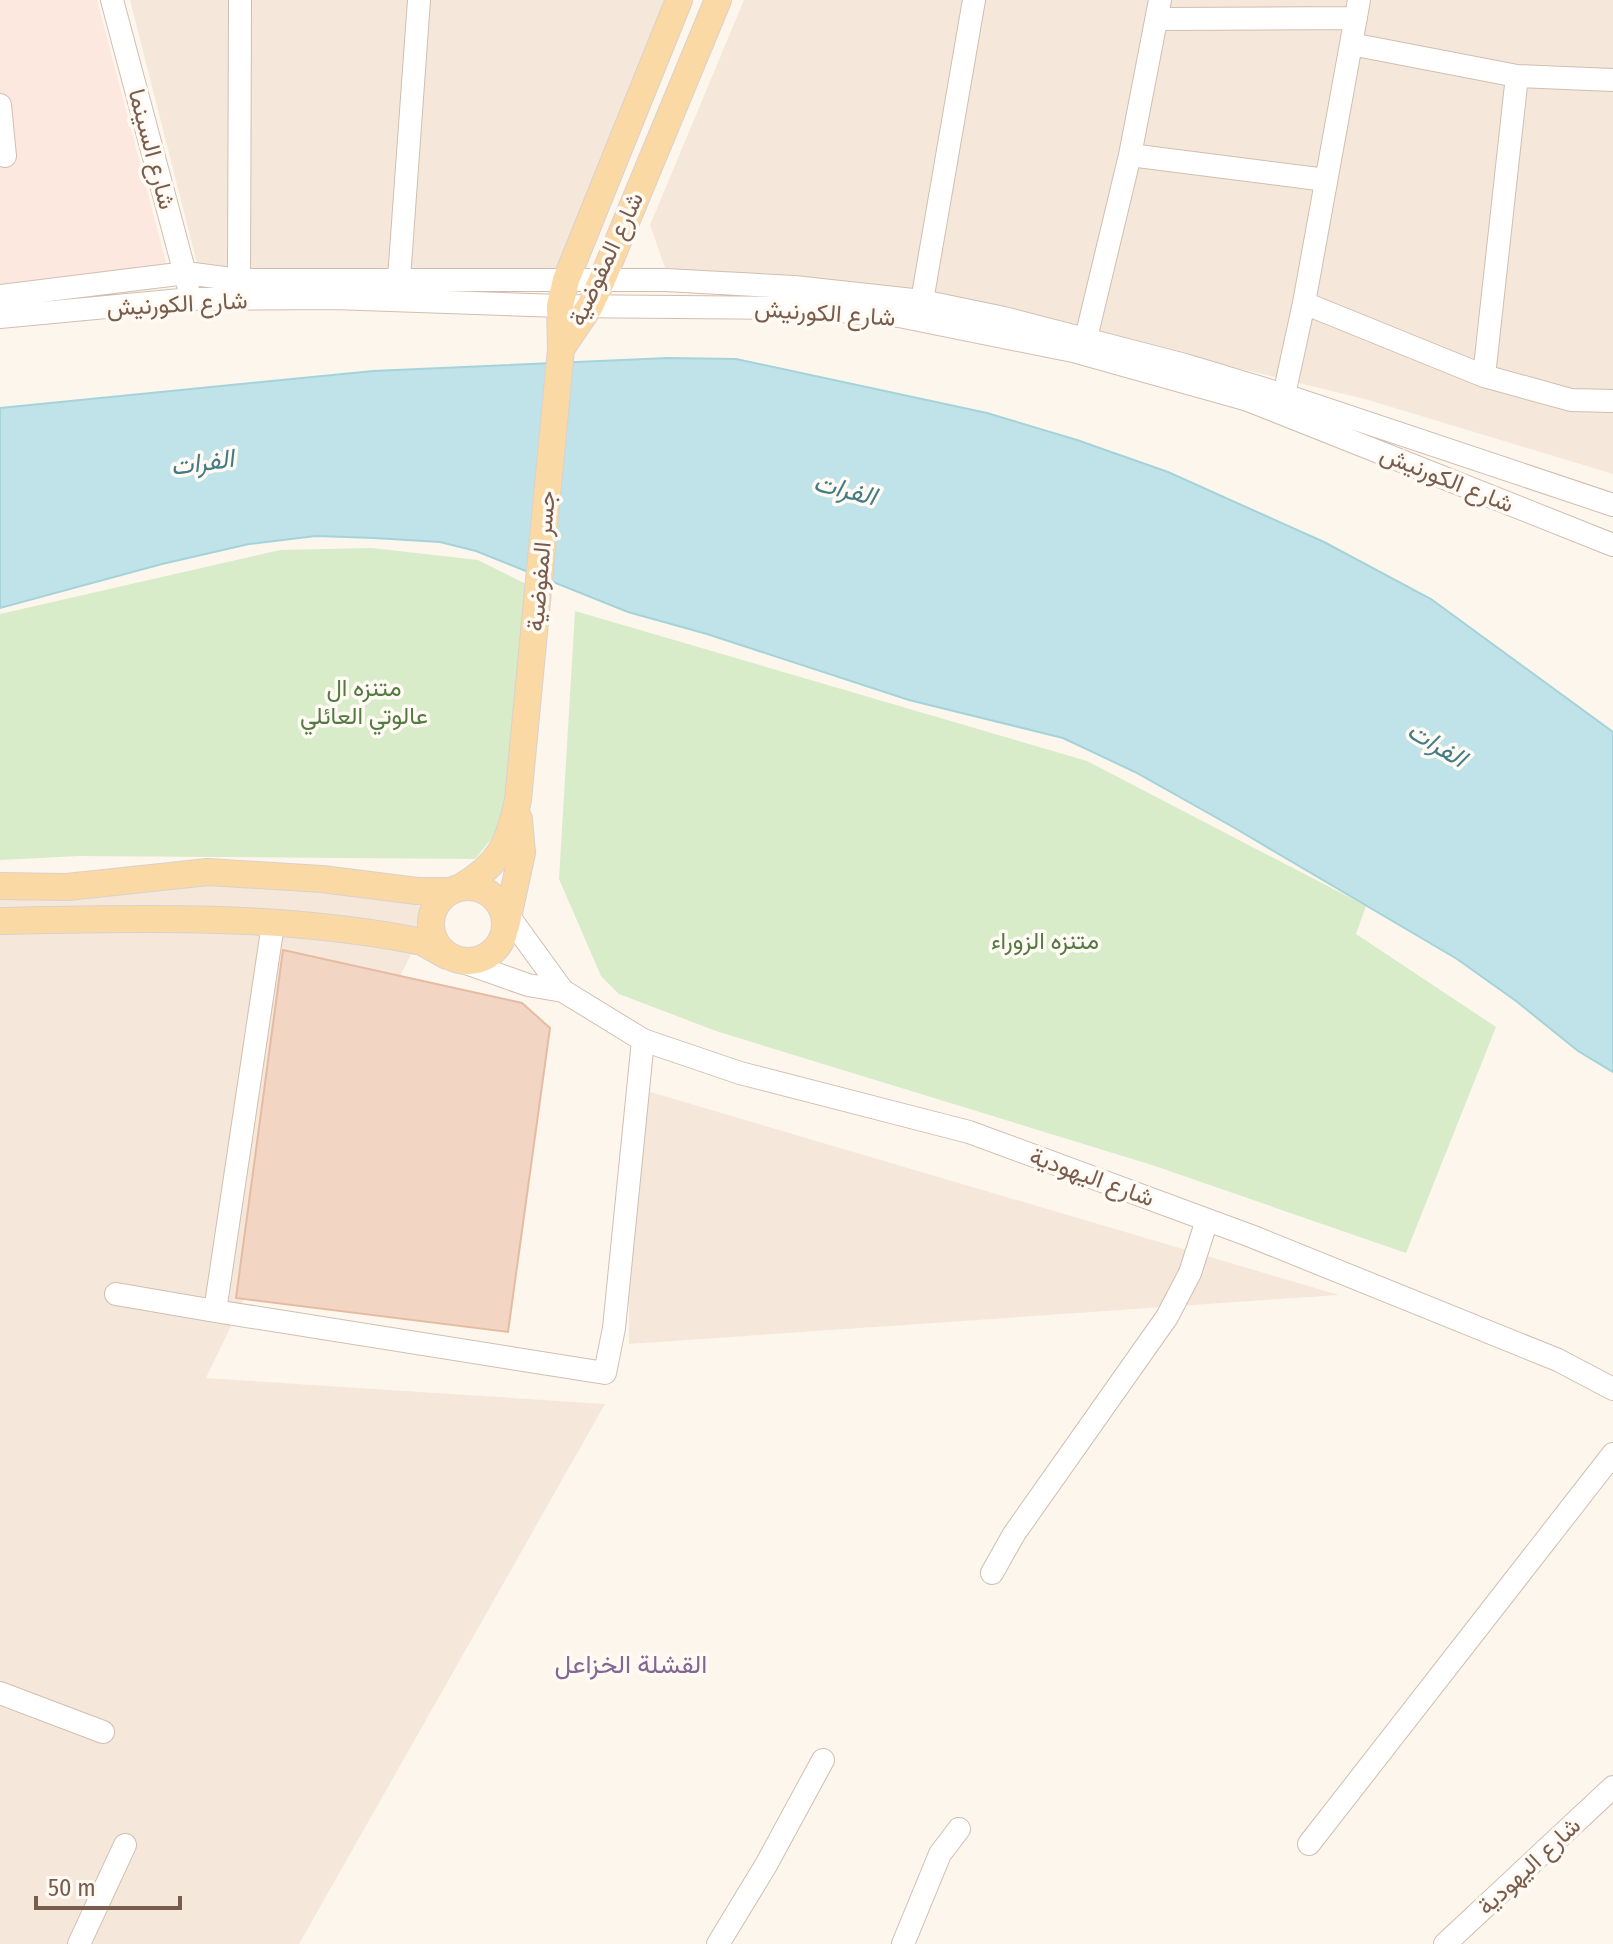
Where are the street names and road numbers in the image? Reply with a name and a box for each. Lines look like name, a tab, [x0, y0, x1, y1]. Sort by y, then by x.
street label: شارع السينما	[121, 86, 182, 213]
street label: شارع المفوضية	[563, 188, 651, 331]
street label: شارع الكورنيش	[106, 286, 248, 324]
street label: شارع الكورنيش	[753, 294, 896, 334]
street label: شارع الكورنيش	[1376, 440, 1518, 520]
street label: جسر المفوضية	[521, 489, 562, 633]
street label: شارع اليهودية	[1025, 1142, 1158, 1214]
street label: شارع اليهودية	[1472, 1811, 1588, 1922]

